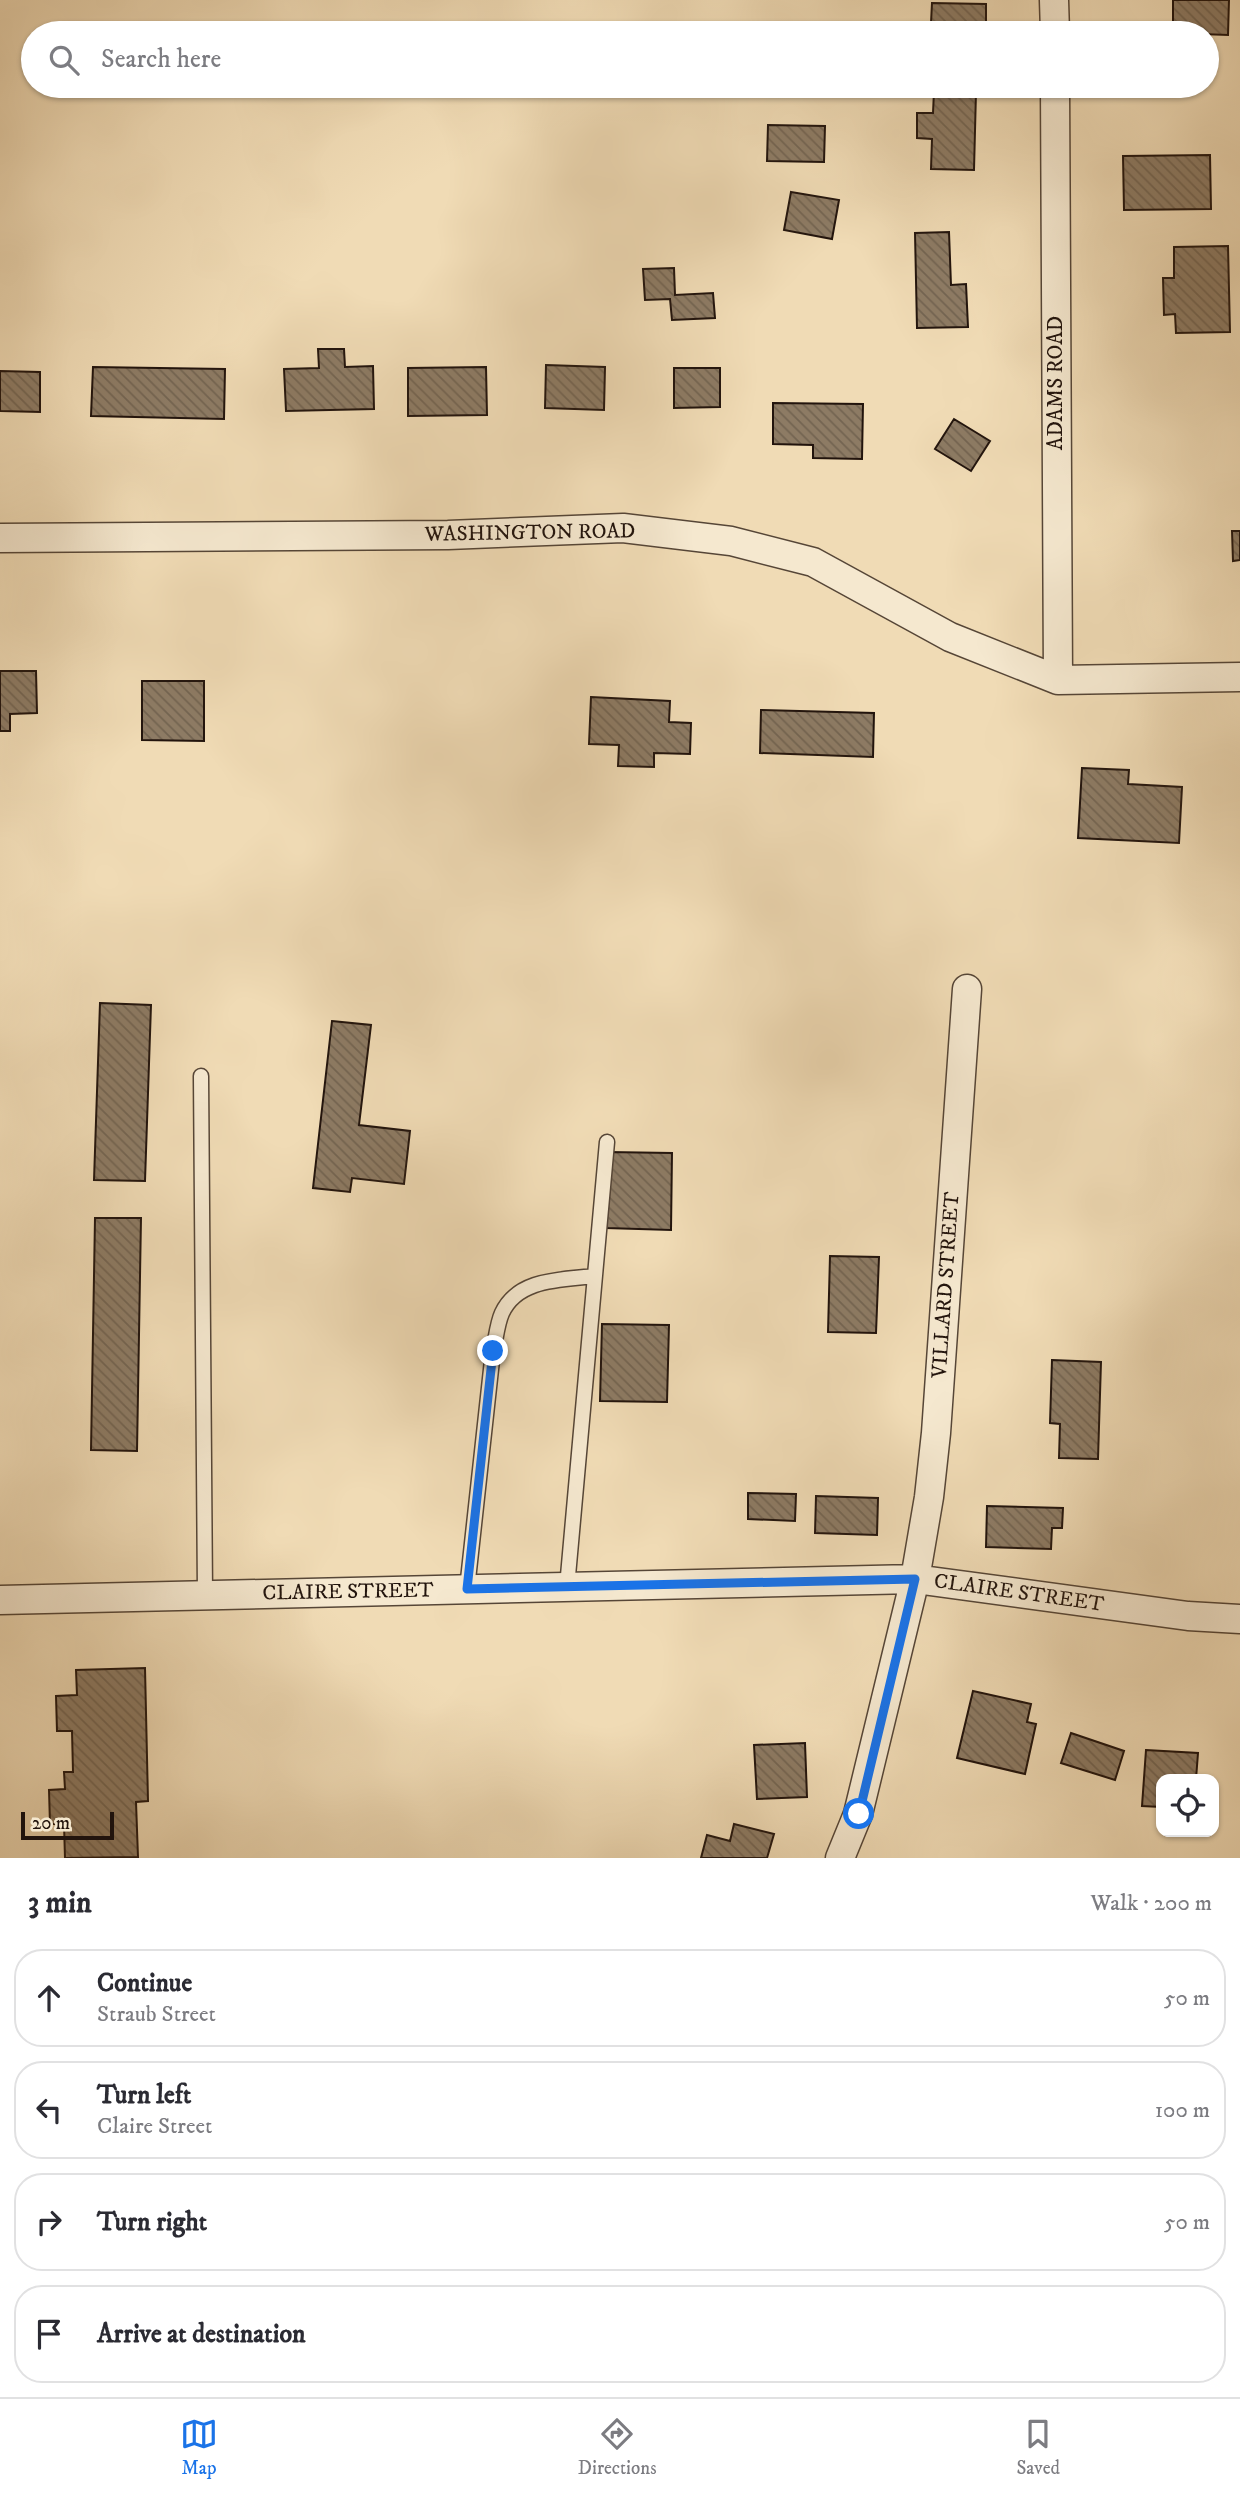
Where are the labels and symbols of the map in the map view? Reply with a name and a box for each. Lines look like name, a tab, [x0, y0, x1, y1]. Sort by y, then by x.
street label: ADAMS ROAD	[1043, 316, 1069, 450]
street label: WASHINGTON ROAD	[423, 518, 636, 548]
street label: VILLARD STREET	[926, 1191, 965, 1380]
route end	[477, 1335, 508, 1366]
street label: CLAIRE STREET	[932, 1568, 1106, 1618]
street label: CLAIRE STREET	[262, 1578, 434, 1606]
route start	[843, 1798, 874, 1829]
scale bar	[21, 1809, 114, 1841]

